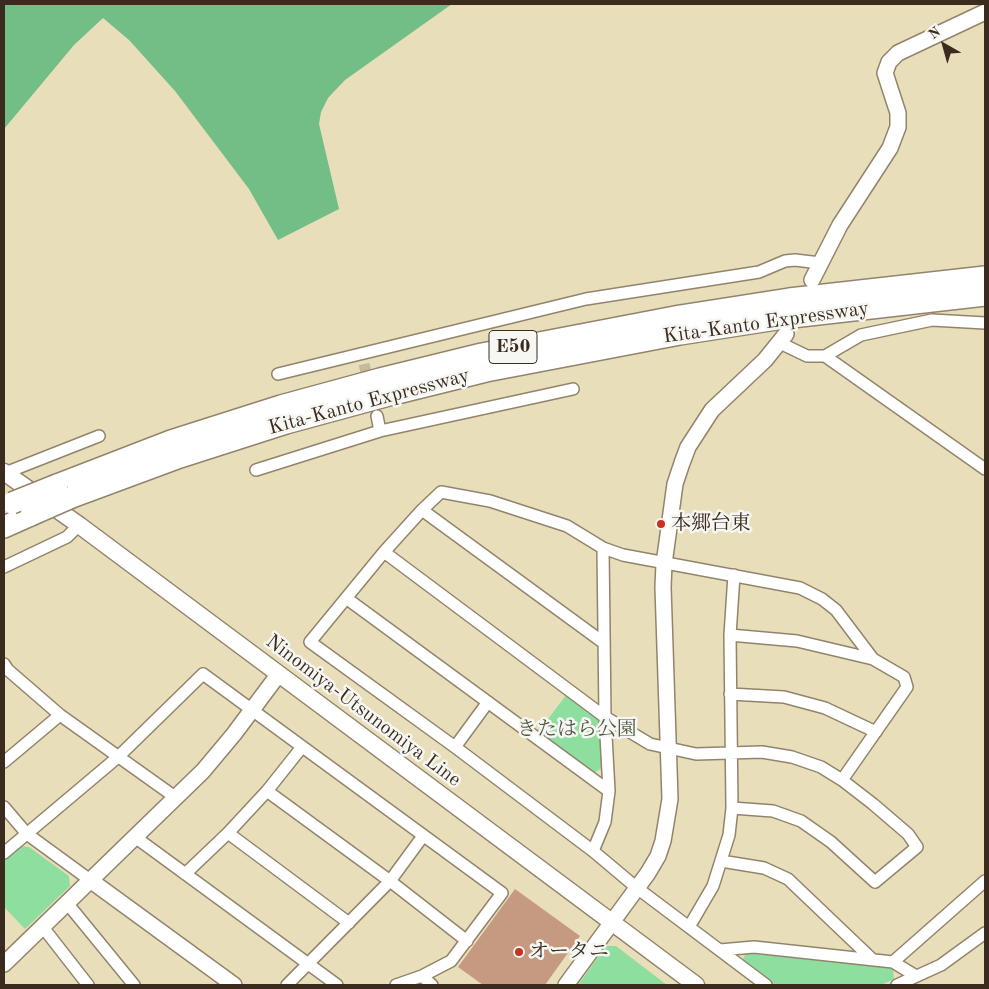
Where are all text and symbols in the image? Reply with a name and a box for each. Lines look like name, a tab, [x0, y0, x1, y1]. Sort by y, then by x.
north arrow	[919, 20, 969, 70]
text: N	[926, 24, 943, 42]
street label: Kita-Kanto Expressway	[662, 297, 870, 349]
road number: E50	[489, 331, 537, 364]
street label: Kita-Kanto Expressway	[266, 364, 472, 440]
place label: 本郷台東	[671, 512, 751, 536]
marker: 本郷台東	[655, 518, 667, 530]
street label: Ninomiya-Utsunomiya Line	[261, 630, 465, 792]
park label: きたはら公園	[517, 718, 637, 742]
place label: オータニ	[529, 940, 609, 964]
marker: オータニ	[513, 946, 525, 958]

